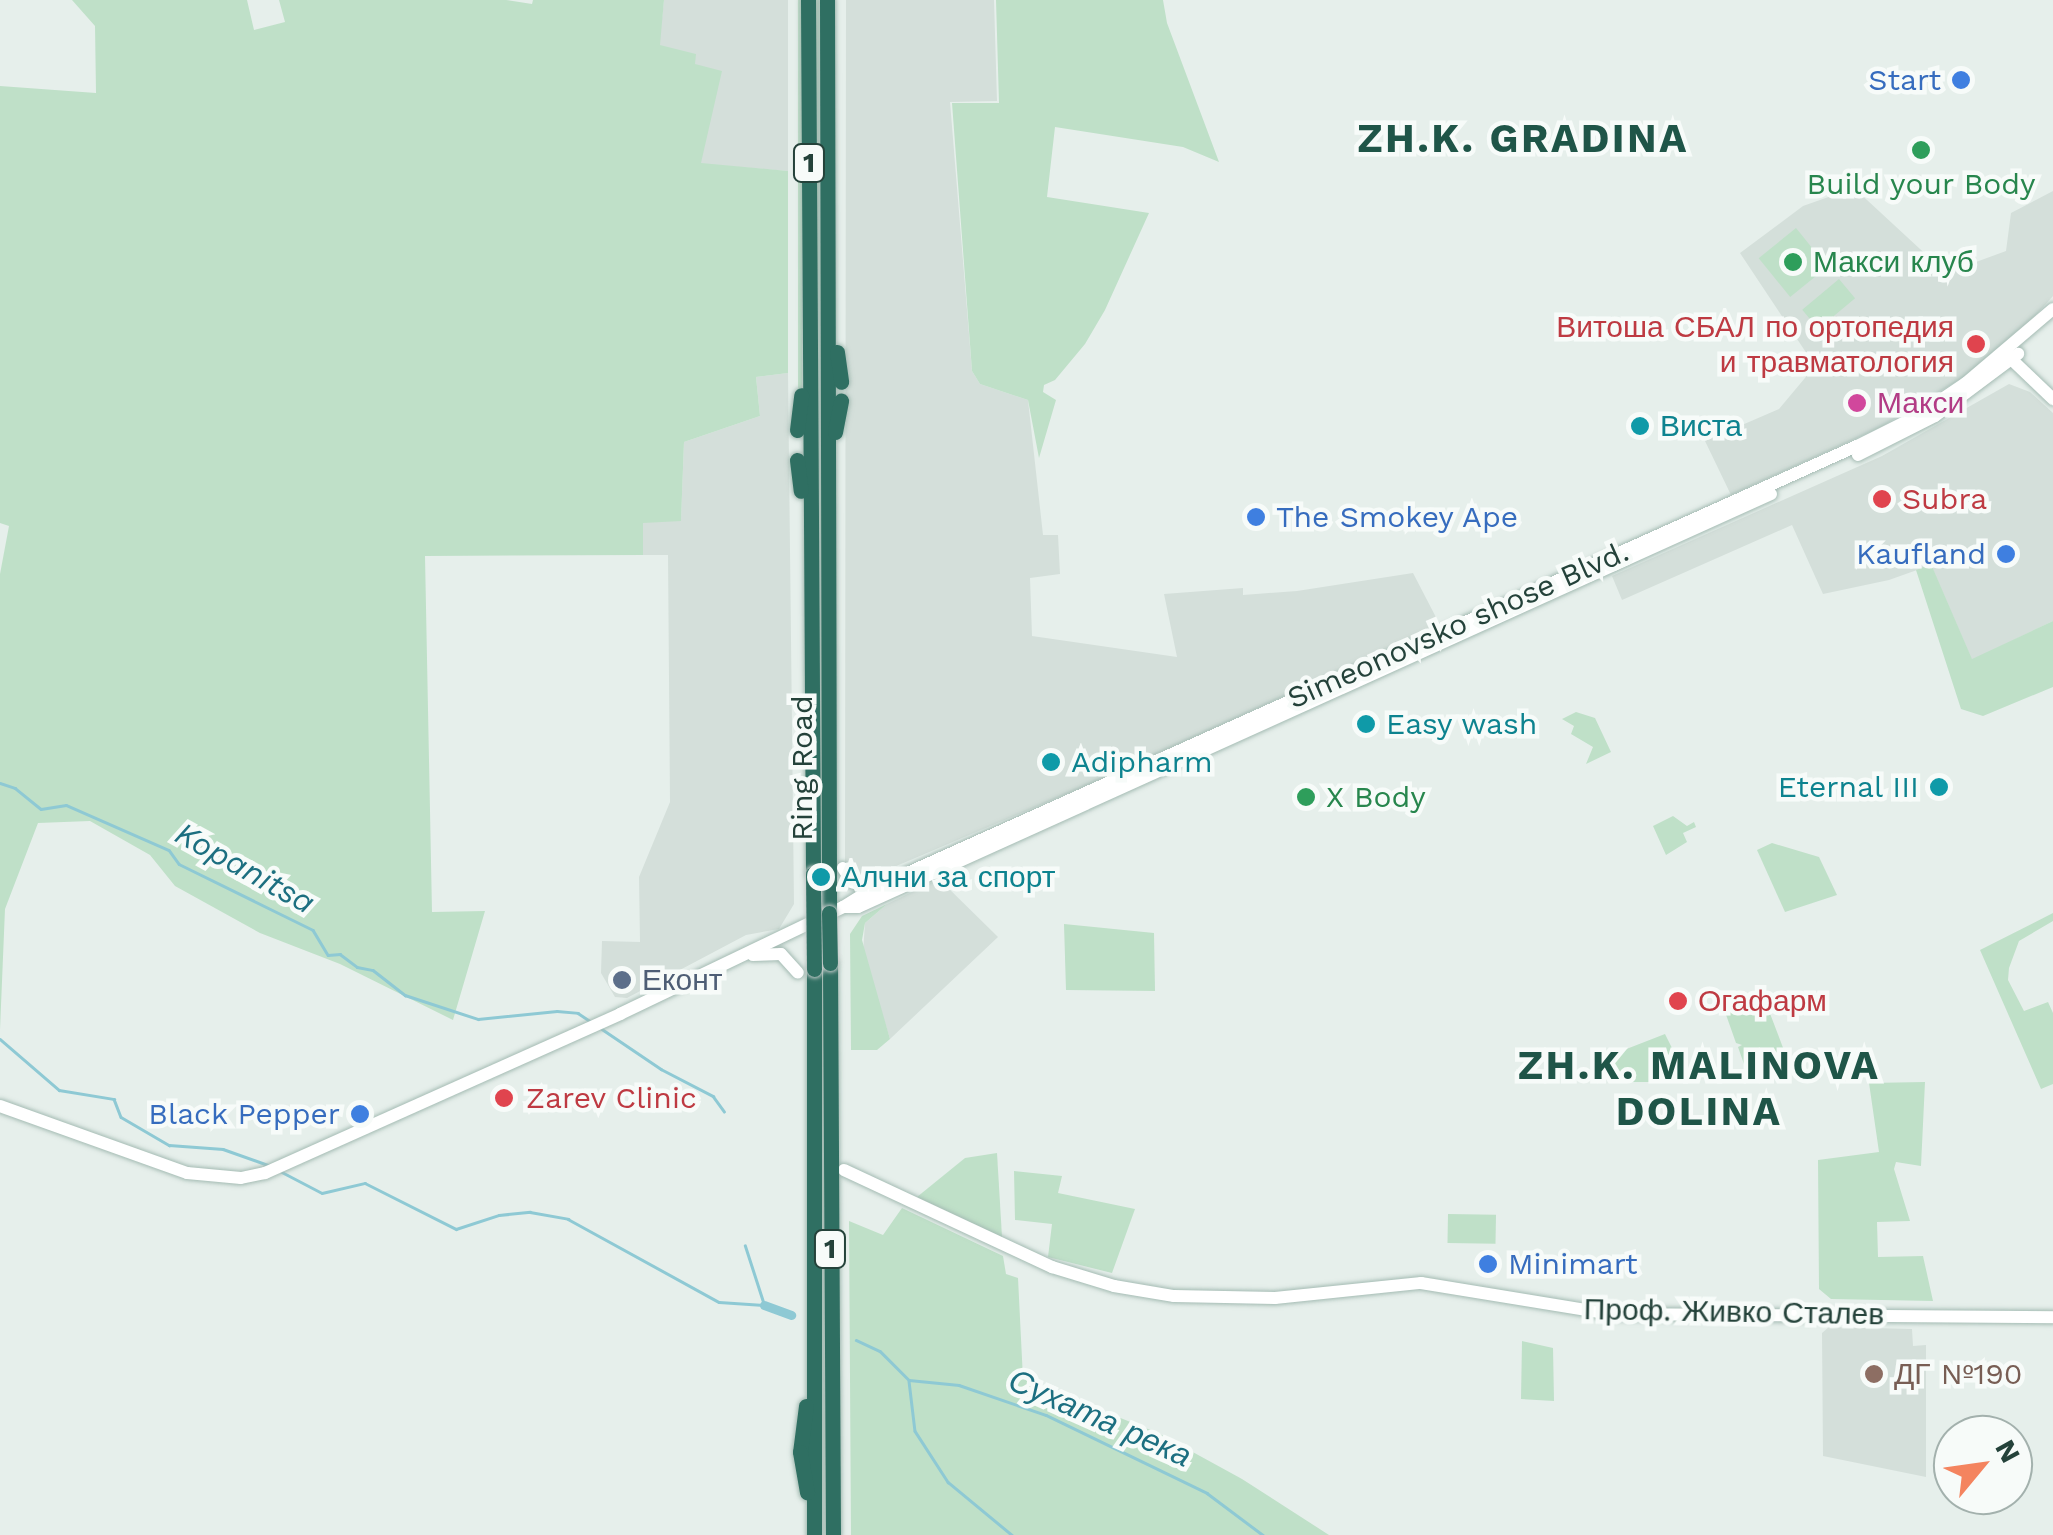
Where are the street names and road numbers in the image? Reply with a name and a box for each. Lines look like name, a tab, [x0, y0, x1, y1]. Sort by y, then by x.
road number: 1	[792, 140, 826, 186]
street label: Simeonovsko shose Blvd.	[1282, 533, 1634, 717]
street label: Ring Road	[784, 695, 820, 841]
road number: 1	[812, 1226, 848, 1272]
street label: Проф. Живко Сталев	[1583, 1291, 1885, 1333]

